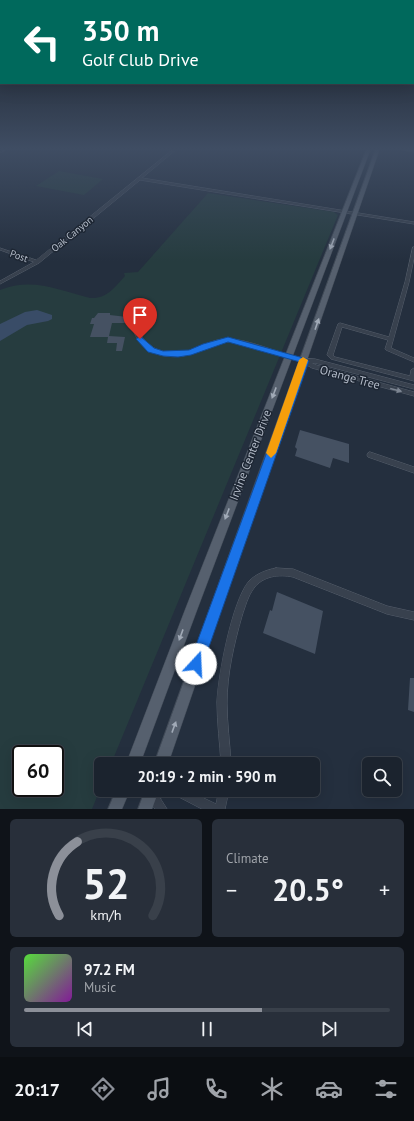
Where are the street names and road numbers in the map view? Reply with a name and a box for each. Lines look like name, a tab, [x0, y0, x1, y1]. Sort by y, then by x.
street label: Oak Canyon	[48, 213, 96, 255]
street label: Post	[8, 247, 30, 265]
street label: Orange Tree	[318, 362, 382, 392]
street label: Irvine Center Drive	[226, 408, 274, 502]

